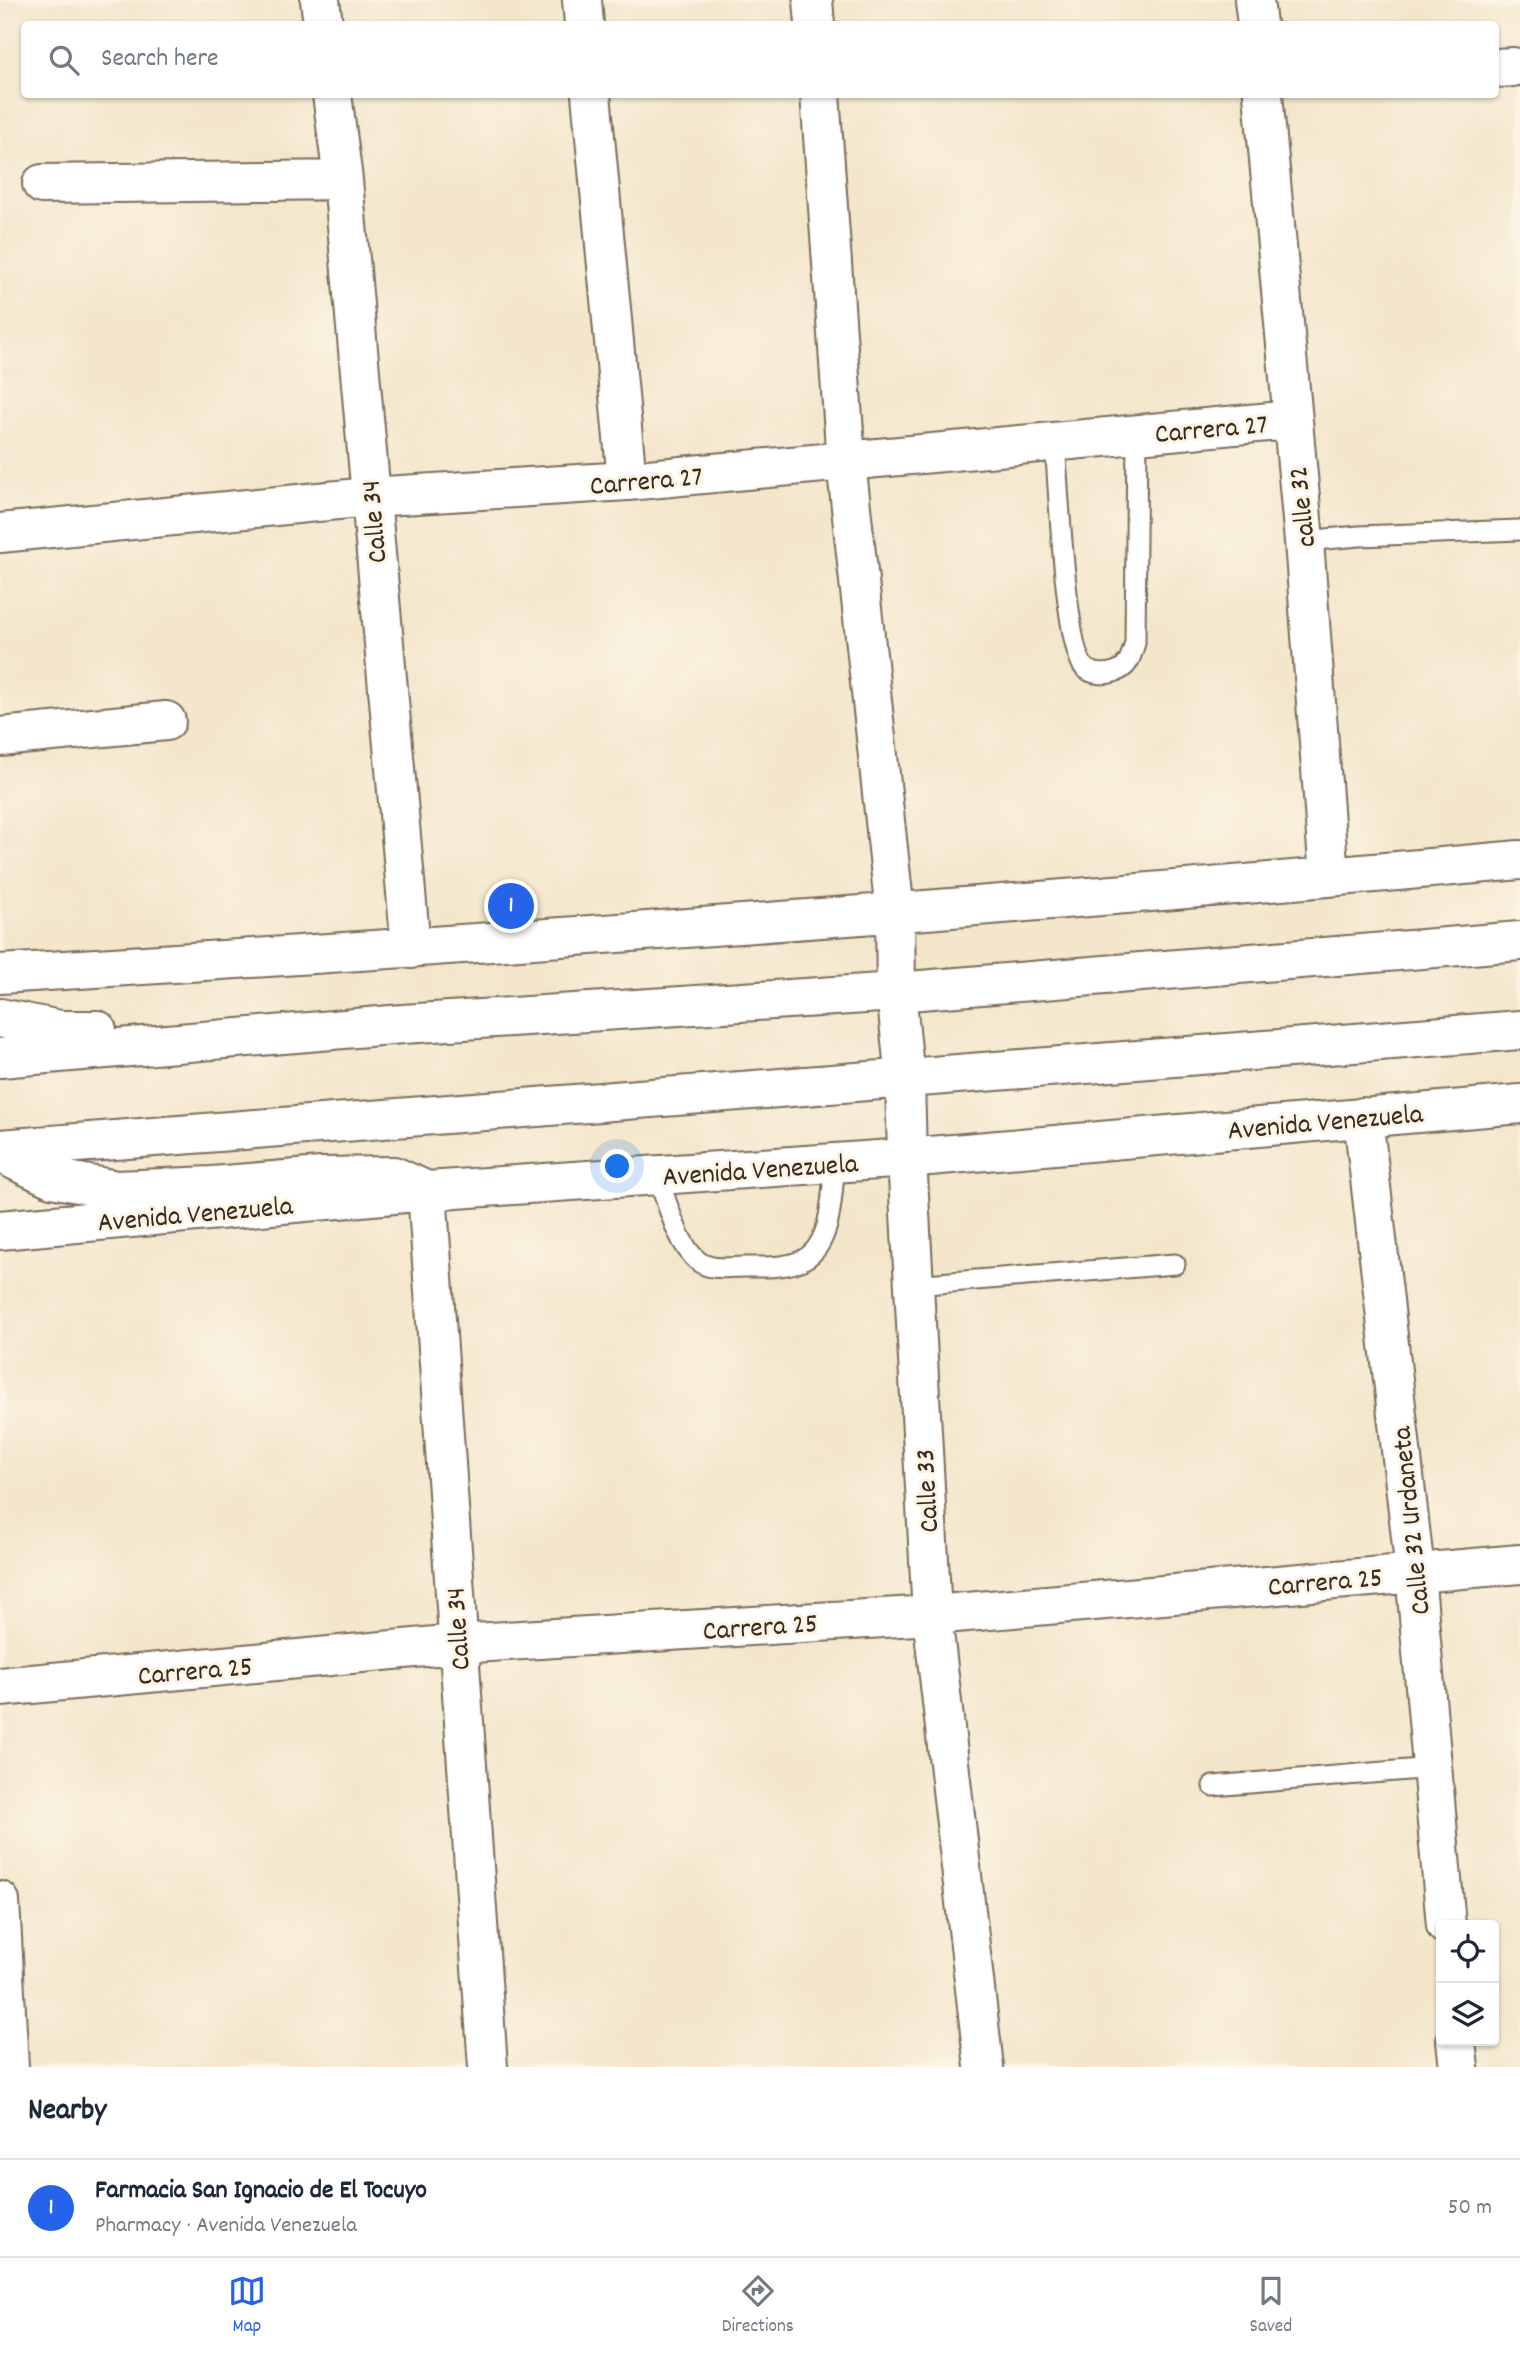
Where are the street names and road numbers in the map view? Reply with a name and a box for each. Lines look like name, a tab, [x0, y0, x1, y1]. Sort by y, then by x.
street label: Carrera 27	[1153, 407, 1269, 457]
street label: Carrera 27	[588, 459, 704, 509]
street label: calle 32	[1281, 464, 1329, 549]
street label: Calle 34	[353, 478, 401, 565]
street label: Avenida Venezuela	[1226, 1096, 1426, 1153]
street label: Avenida Venezuela	[661, 1146, 860, 1200]
street label: Avenida Venezuela	[96, 1188, 296, 1245]
street label: Calle 32 Urdaneta	[1384, 1424, 1444, 1617]
street label: Calle 33	[908, 1448, 952, 1534]
street label: Carrera 25	[1266, 1560, 1385, 1610]
street label: Calle 34	[438, 1586, 484, 1671]
street label: Carrera 25	[701, 1606, 819, 1654]
street label: Carrera 25	[136, 1649, 255, 1699]

